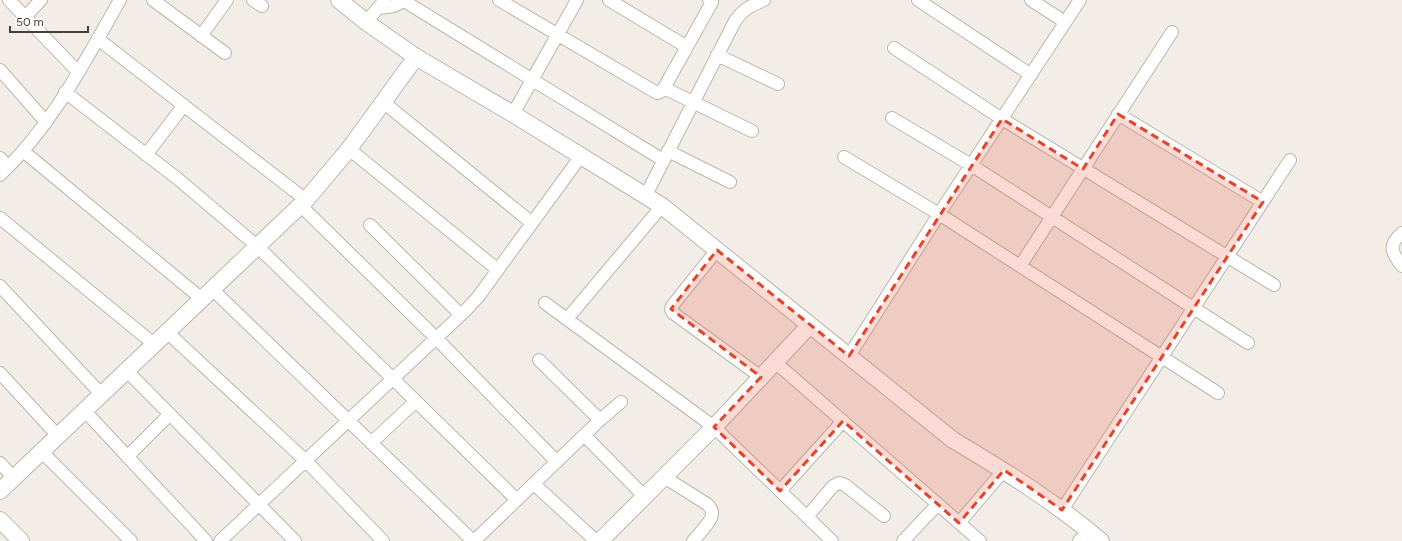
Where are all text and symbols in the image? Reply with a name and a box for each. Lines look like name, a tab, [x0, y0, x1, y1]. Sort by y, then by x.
scale bar	[10, 8, 88, 34]
text: 50 m	[16, 15, 44, 29]

